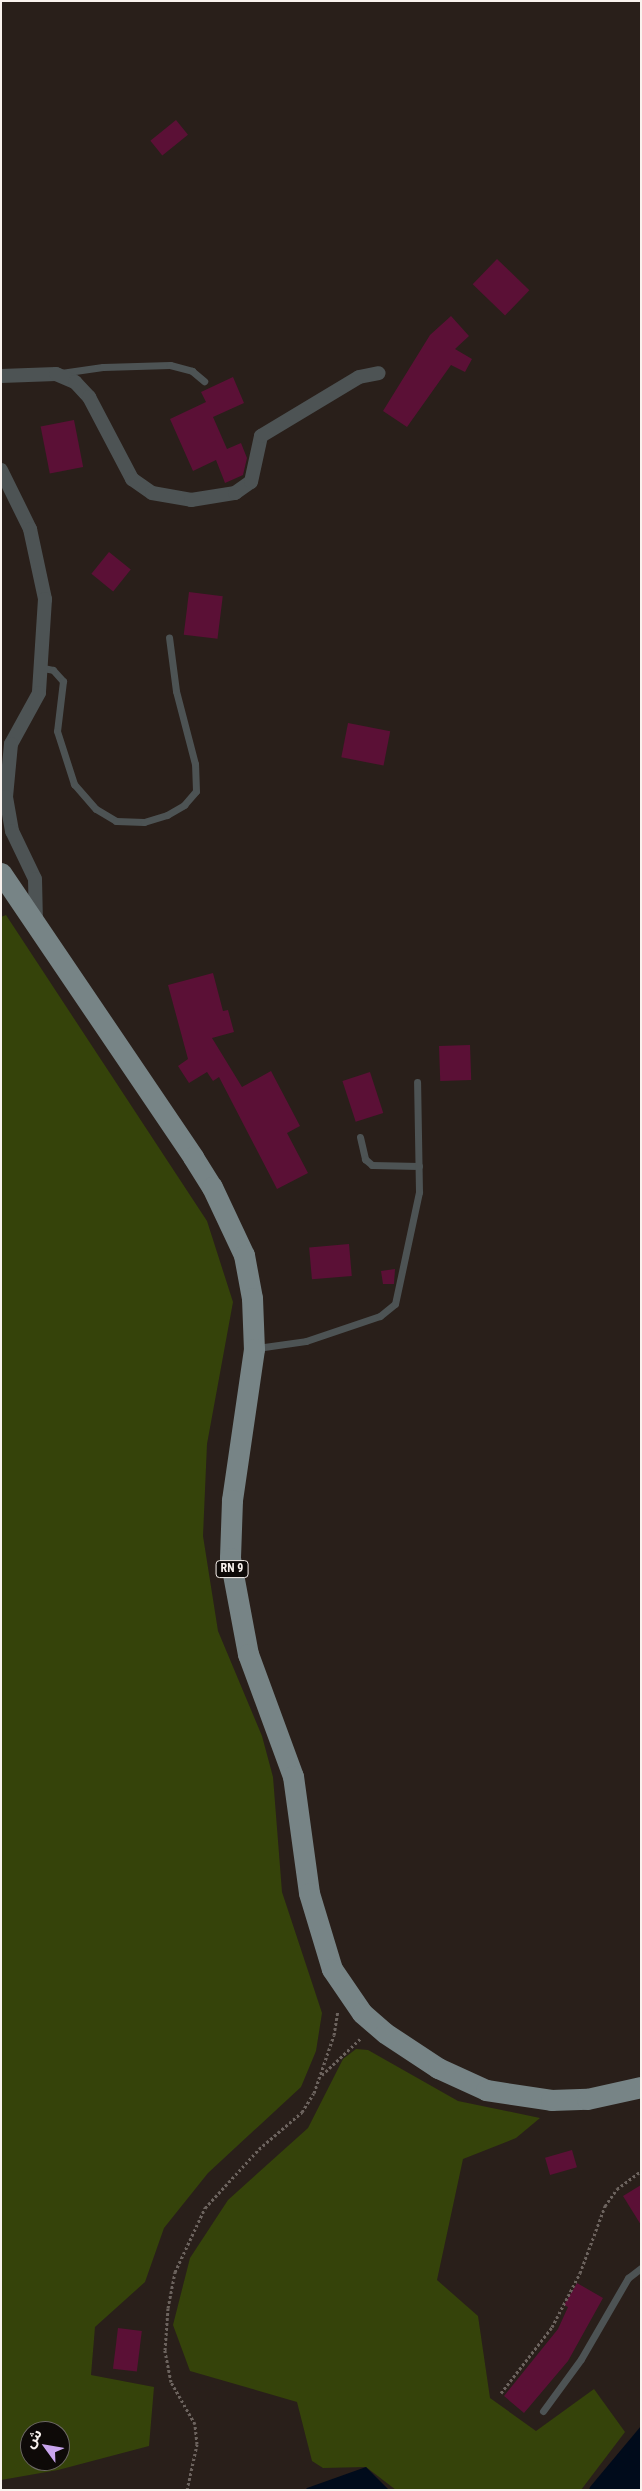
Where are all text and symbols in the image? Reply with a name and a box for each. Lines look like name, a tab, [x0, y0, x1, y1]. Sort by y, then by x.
road number: RN 9	[214, 1560, 250, 1578]
north arrow	[20, 2421, 70, 2471]
text: ش	[21, 2426, 45, 2451]

